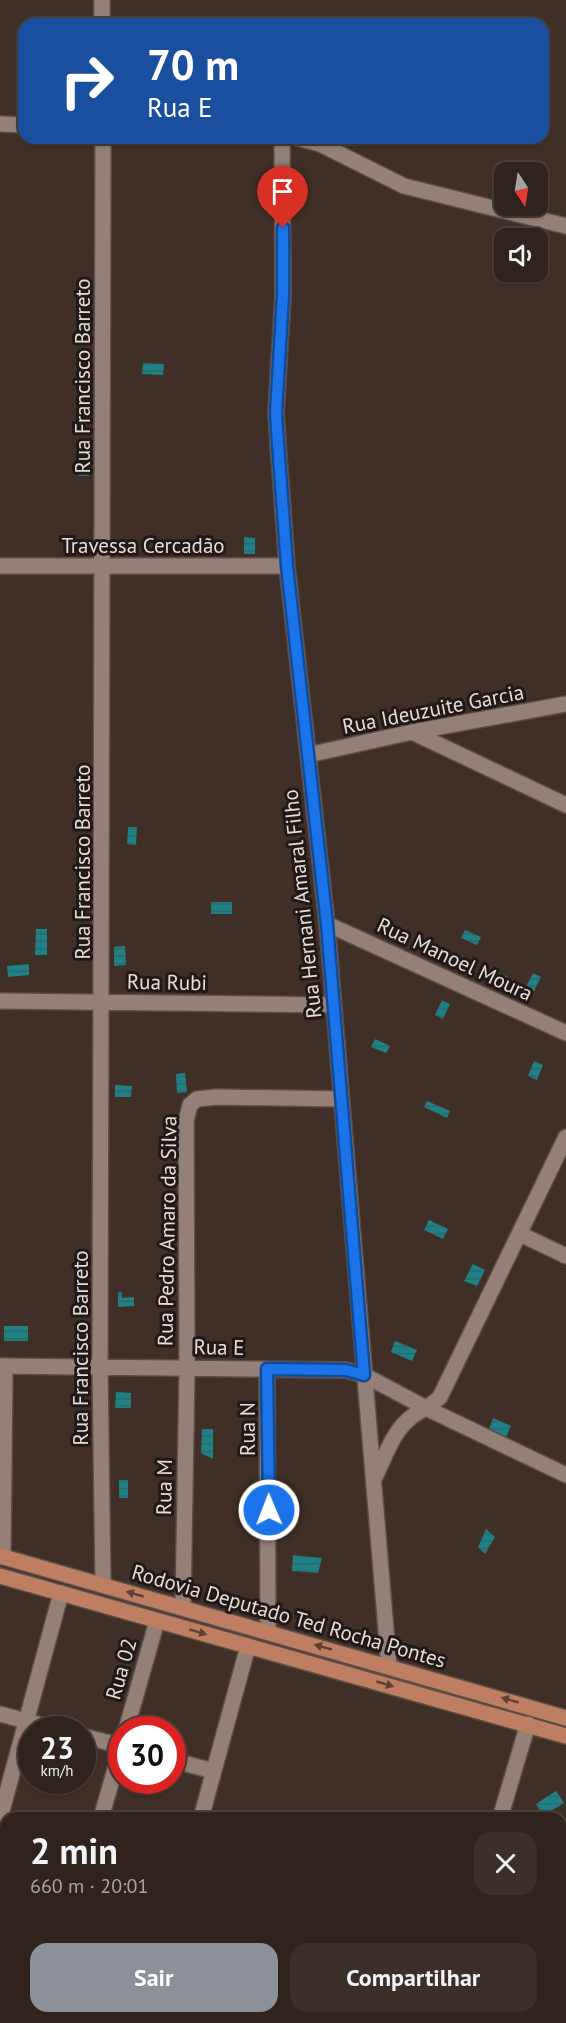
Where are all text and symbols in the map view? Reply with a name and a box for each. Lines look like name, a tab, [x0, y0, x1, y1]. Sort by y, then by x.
text: 70 m	[147, 37, 239, 92]
icon: right	[48, 42, 126, 120]
text: Rua E	[147, 90, 212, 124]
north arrow	[494, 162, 548, 216]
map controls	[494, 162, 548, 282]
pin	[257, 166, 308, 228]
icon: arrive	[266, 175, 299, 208]
button: sound	[494, 228, 548, 282]
street label: Rua Francisco Barreto	[69, 278, 96, 474]
street label: Travessa Cercadão	[61, 532, 225, 559]
street label: Rua Ideuzuite Garcia	[340, 678, 526, 740]
street label: Rua Francisco Barreto	[69, 764, 96, 960]
street label: Rua Hernani Amaral Filho	[277, 788, 327, 1020]
street label: Rua Manoel Moura	[373, 911, 537, 1007]
street label: Rua Rubi	[127, 968, 207, 996]
street label: Rua Pedro Amaro da Silva	[151, 1116, 183, 1346]
street label: Rua Francisco Barreto	[67, 1250, 94, 1446]
street label: Rua E	[193, 1333, 245, 1361]
street label: Rua N	[234, 1402, 261, 1456]
street label: Rua M	[150, 1459, 178, 1515]
position arrow	[237, 1478, 301, 1542]
street label: Rodovia Deputado Ted Rocha Pontes	[129, 1558, 449, 1674]
one-way arrow	[126, 1589, 144, 1598]
one-way arrow	[189, 1628, 207, 1637]
street label: Rua 02	[99, 1635, 143, 1703]
one-way arrow	[313, 1642, 331, 1651]
one-way arrow	[376, 1680, 395, 1690]
one-way arrow	[501, 1695, 519, 1704]
speed limit sign: 30	[108, 1716, 186, 1794]
text: 23	[40, 1728, 74, 1767]
text: km/h	[41, 1761, 73, 1780]
text: 2 min	[30, 1827, 118, 1874]
button: close	[474, 1832, 537, 1895]
text: 660 m · 20:01	[30, 1873, 148, 1899]
button: Sair	[30, 1943, 278, 2012]
button: Compartilhar	[290, 1943, 537, 2012]

